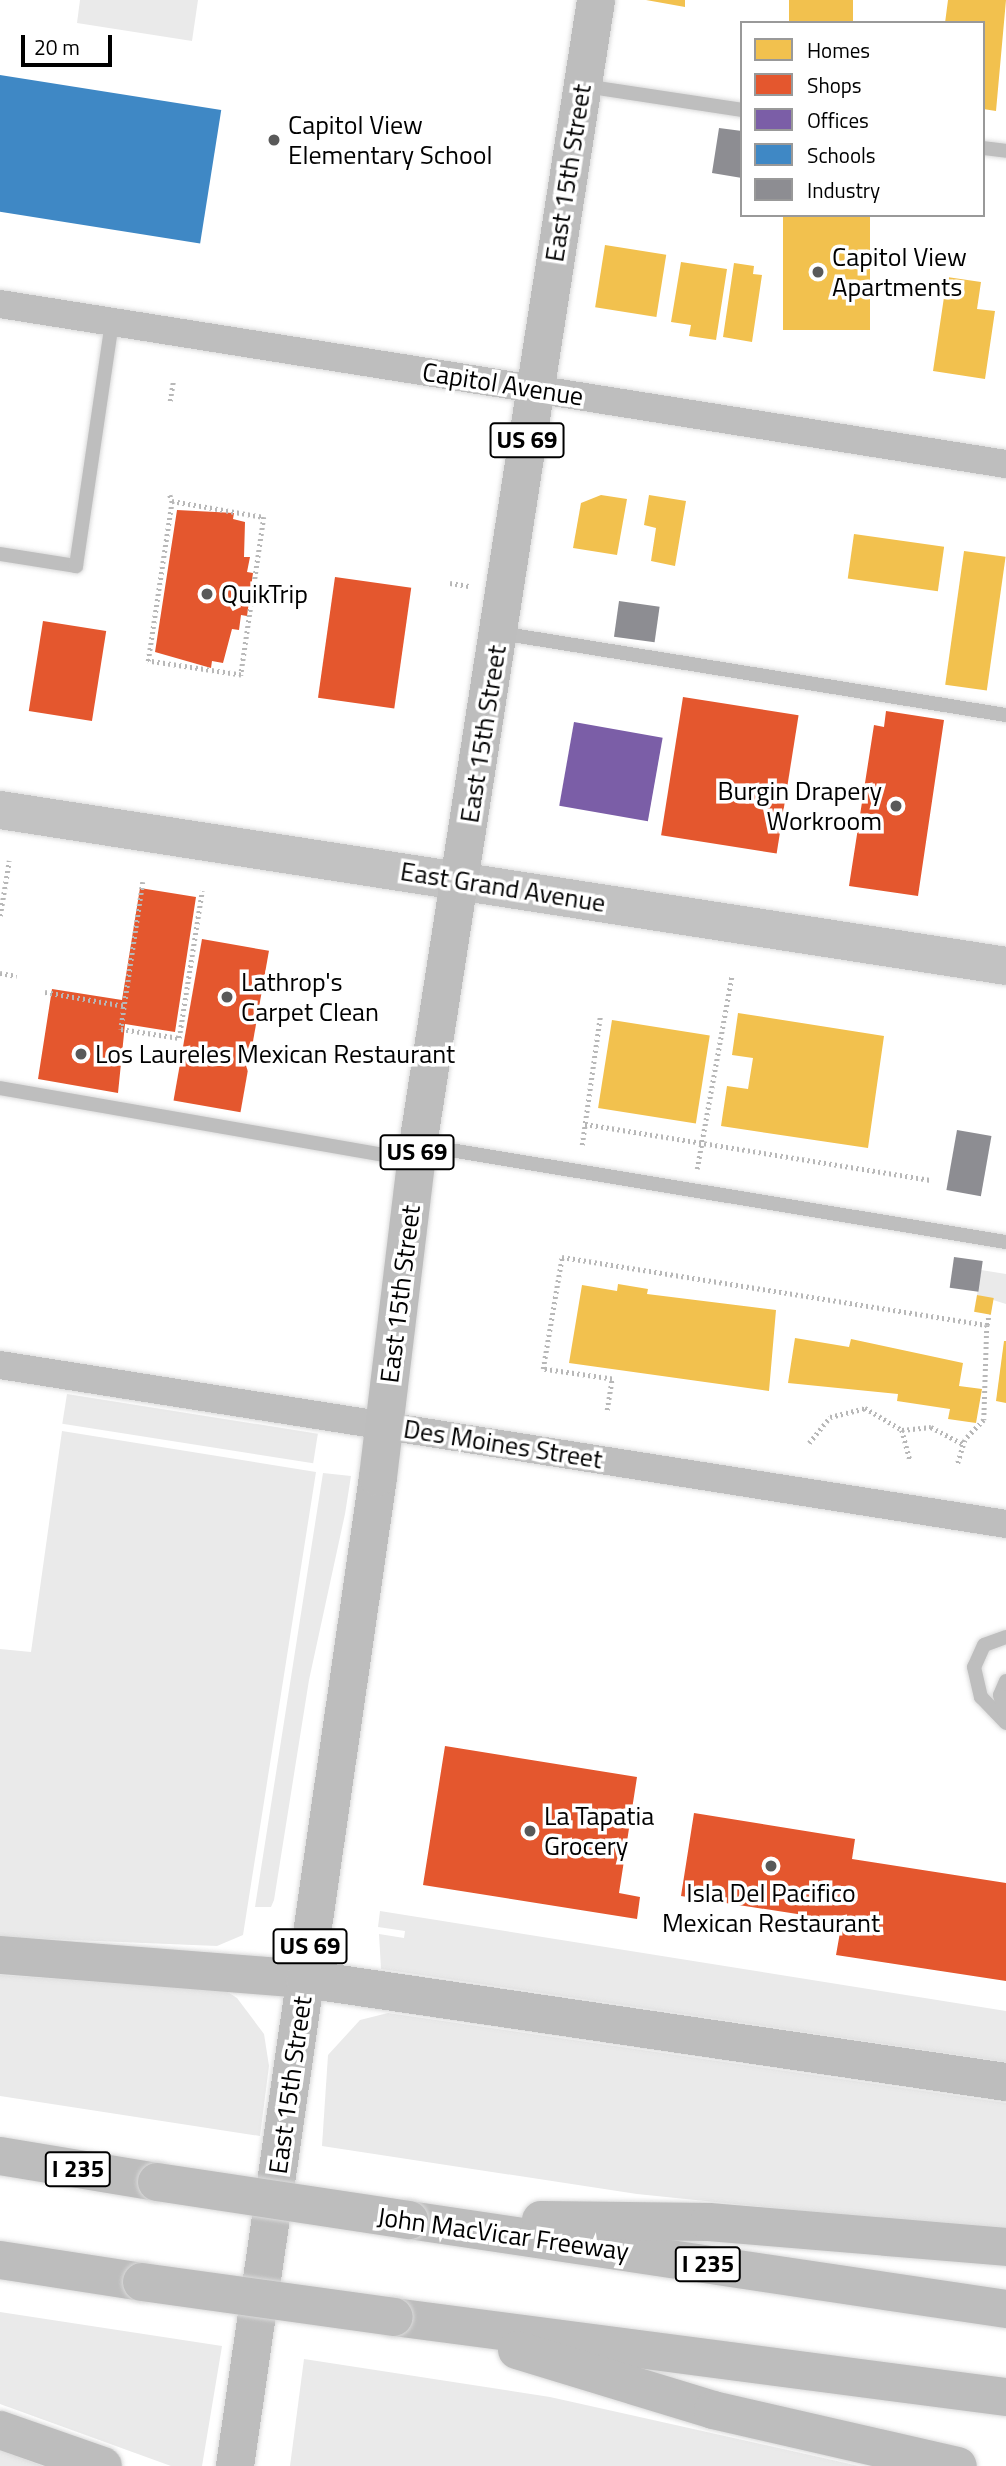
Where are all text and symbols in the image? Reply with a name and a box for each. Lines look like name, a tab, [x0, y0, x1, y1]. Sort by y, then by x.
scale bar	[24, 21, 116, 65]
legend	[740, 21, 985, 217]
text: 20 m	[34, 31, 80, 63]
text: Homes	[807, 34, 870, 66]
text: Shops	[807, 69, 862, 101]
street label: East 15th Street	[539, 82, 597, 264]
text: Offices	[807, 104, 869, 136]
place label: Capitol View Elementary School	[288, 109, 493, 170]
marker: Capitol View Elementary School	[266, 132, 282, 148]
text: Schools	[807, 139, 876, 171]
text: Industry	[807, 174, 880, 206]
place label: Capitol View Apartments	[832, 241, 967, 302]
marker: Capitol View Apartments	[810, 264, 826, 280]
street label: Capitol Avenue	[420, 356, 586, 412]
road number: US 69	[489, 419, 566, 460]
place label: QuikTrip	[221, 578, 308, 610]
marker: QuikTrip	[199, 586, 215, 602]
street label: East 15th Street	[454, 643, 512, 825]
place label: Burgin Drapery Workroom	[717, 775, 882, 836]
marker: Burgin Drapery Workroom	[888, 798, 904, 814]
street label: East Grand Avenue	[398, 855, 608, 919]
place label: Lathrop's Carpet Clean	[241, 966, 379, 1028]
marker: Lathrop's Carpet Clean	[219, 989, 235, 1005]
place label: Los Laureles Mexican Restaurant	[95, 1038, 455, 1070]
marker: Los Laureles Mexican Restaurant	[73, 1046, 89, 1062]
road number: US 69	[378, 1132, 456, 1172]
street label: East 15th Street	[374, 1203, 426, 1385]
street label: Des Moines Street	[401, 1413, 605, 1475]
place label: La Tapatia Grocery	[544, 1800, 654, 1862]
marker: La Tapatia Grocery	[522, 1823, 538, 1839]
marker: Isla Del Pacifico Mexican Restaurant	[763, 1858, 779, 1874]
place label: Isla Del Pacifico Mexican Restaurant	[662, 1877, 880, 1938]
road number: US 69	[272, 1926, 348, 1966]
street label: East 15th Street	[262, 1994, 318, 2176]
road number: I 235	[45, 2148, 111, 2190]
street label: John MacVicar Freeway	[375, 2201, 631, 2267]
road number: I 235	[675, 2244, 741, 2284]

